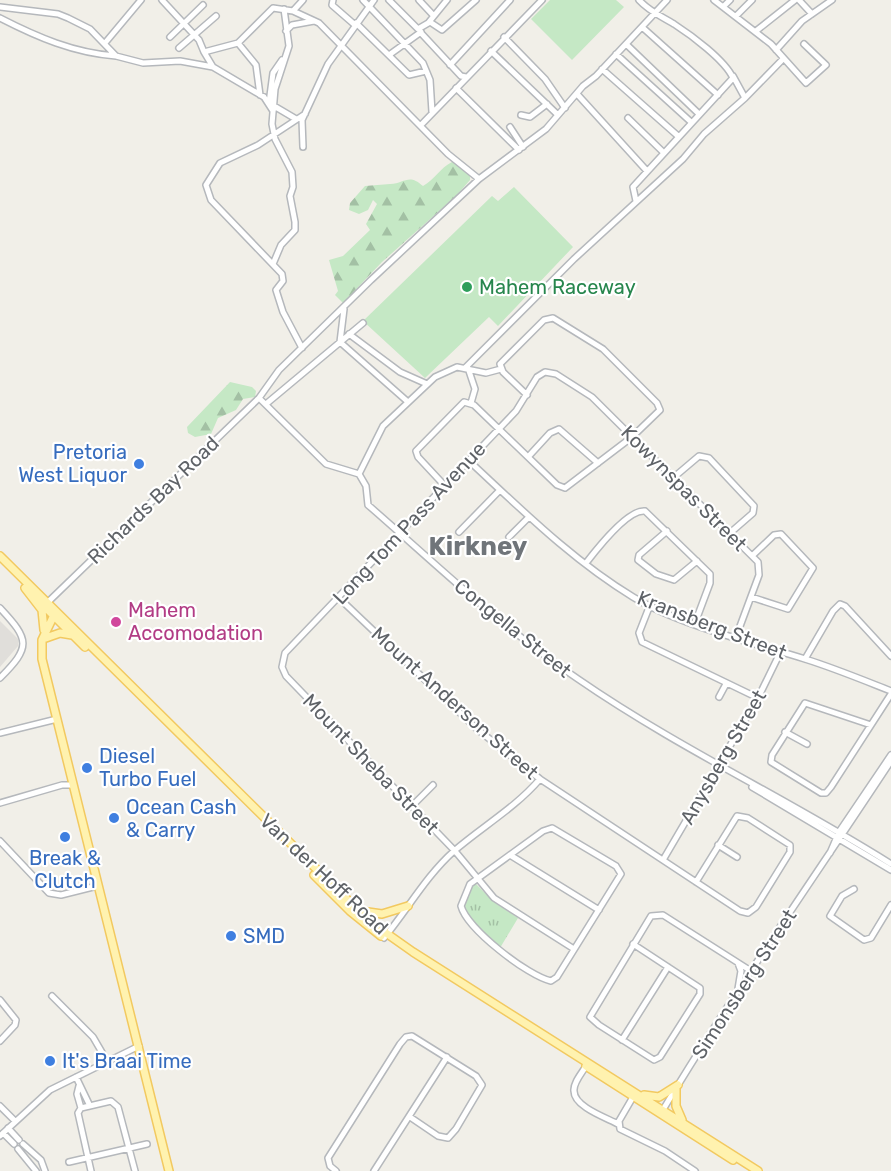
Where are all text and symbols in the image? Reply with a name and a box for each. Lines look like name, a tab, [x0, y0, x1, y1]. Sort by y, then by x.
place label: Mahem Raceway	[479, 275, 636, 299]
marker: Mahem Raceway	[460, 280, 474, 294]
street label: Kowynspas Street	[616, 420, 752, 556]
street label: Richards Bay Road	[82, 431, 224, 569]
street label: Long Tom Pass Avenue	[327, 437, 491, 609]
place label: Pretoria West Liquor	[18, 440, 127, 487]
marker: Pretoria West Liquor	[132, 457, 146, 471]
district label: Kirkney	[429, 531, 528, 562]
street label: Congella Street	[450, 574, 576, 683]
street label: Kransberg Street	[634, 585, 790, 665]
place label: Mahem Accomodation	[128, 598, 263, 645]
marker: Mahem Accomodation	[109, 615, 123, 629]
street label: Mount Anderson Street	[367, 622, 544, 784]
street label: Anysberg Street	[675, 685, 771, 829]
street label: Mount Sheba Street	[298, 689, 444, 839]
place label: Diesel Turbo Fuel	[99, 744, 196, 791]
marker: Diesel Turbo Fuel	[80, 761, 94, 775]
place label: Ocean Cash & Carry	[126, 795, 237, 842]
street label: Van der Hoff Road	[255, 808, 393, 940]
marker: Ocean Cash & Carry	[107, 811, 121, 825]
marker: Break & Clutch	[58, 830, 72, 844]
place label: Break & Clutch	[29, 846, 101, 893]
street label: Simonsberg Street	[687, 904, 802, 1064]
place label: SMD	[243, 924, 285, 948]
marker: SMD	[224, 929, 238, 943]
place label: It's Braai Time	[62, 1049, 192, 1073]
marker: It's Braai Time	[43, 1054, 57, 1068]

